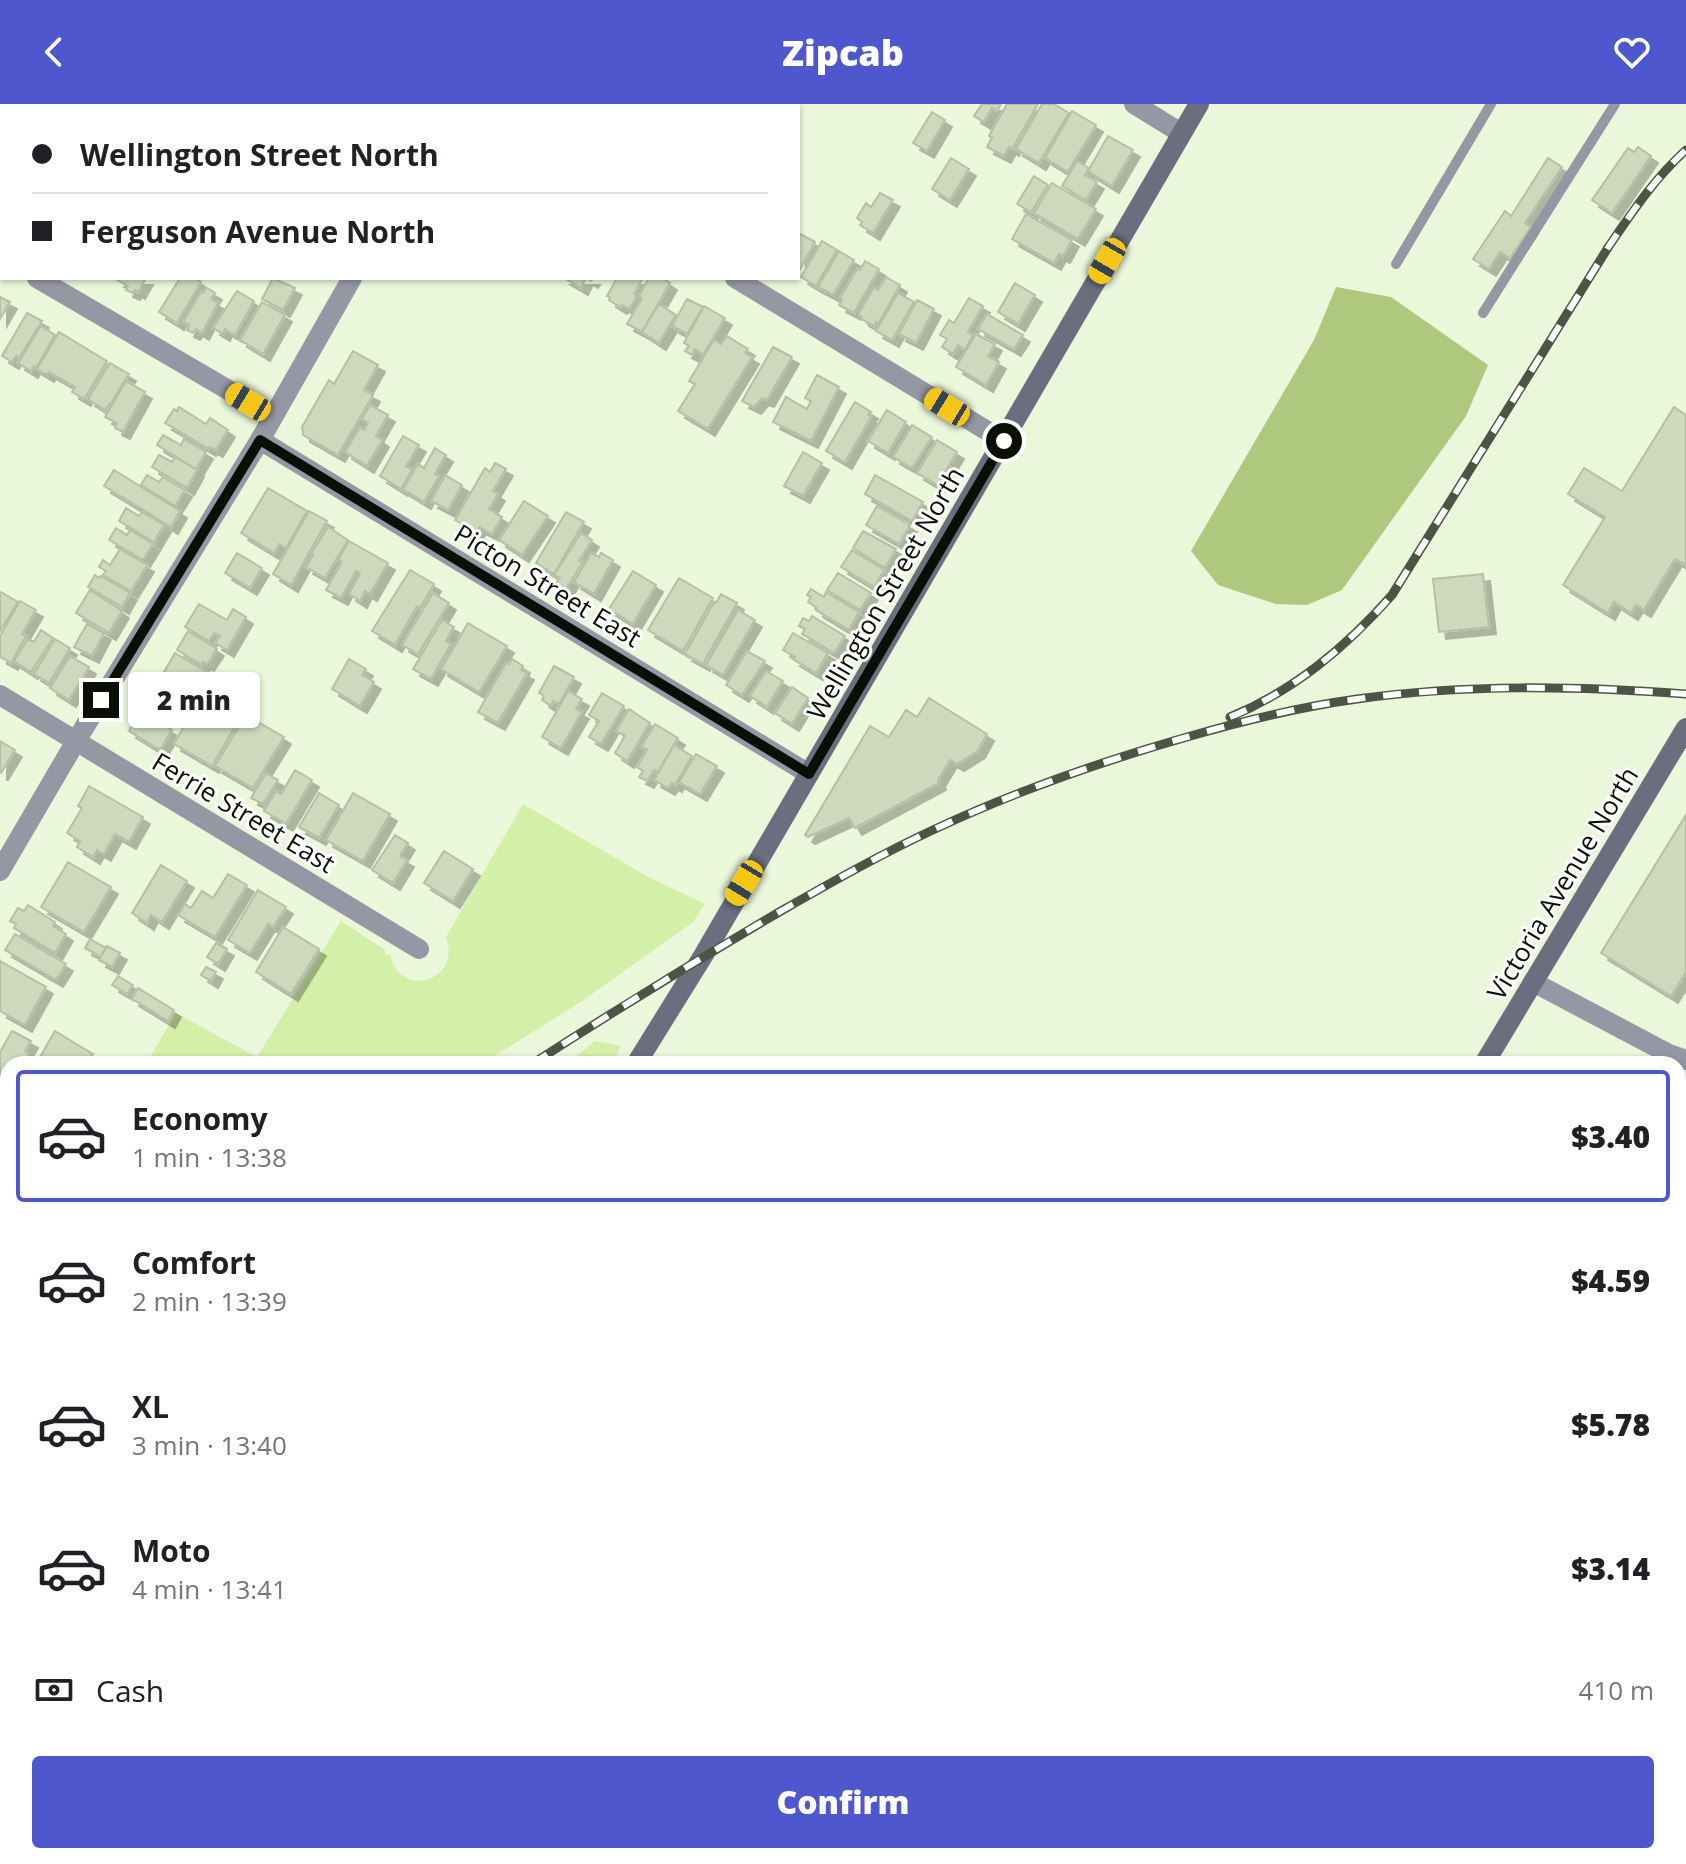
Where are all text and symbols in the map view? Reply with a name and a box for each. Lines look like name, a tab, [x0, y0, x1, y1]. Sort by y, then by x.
text: Zipcab	[782, 28, 904, 77]
icon: back	[32, 30, 76, 74]
icon: heart	[1610, 30, 1654, 74]
text: Wellington Street North	[80, 134, 439, 175]
text: Ferguson Avenue North	[80, 211, 435, 252]
car	[1085, 234, 1129, 288]
car	[221, 379, 275, 425]
car	[920, 384, 974, 430]
route start	[986, 423, 1022, 459]
street label: Wellington Street North	[798, 460, 972, 726]
street label: Picton Street East	[448, 515, 648, 655]
callout: 2 min	[129, 672, 261, 728]
route end	[83, 682, 119, 718]
text: 2 min	[157, 682, 231, 718]
street label: Ferrie Street East	[146, 743, 342, 881]
street label: Victoria Avenue North	[1478, 760, 1646, 1006]
car	[721, 856, 767, 910]
text: Economy	[132, 1098, 268, 1139]
icon: car	[36, 1100, 108, 1172]
text: $3.40	[1571, 1116, 1650, 1157]
text: 1 min · 13:38	[132, 1139, 287, 1175]
text: Comfort	[132, 1242, 256, 1283]
icon: car	[36, 1244, 108, 1316]
text: $4.59	[1571, 1260, 1650, 1301]
text: 2 min · 13:39	[132, 1283, 287, 1319]
text: XL	[132, 1386, 169, 1427]
icon: car	[36, 1388, 108, 1460]
text: $5.78	[1571, 1404, 1650, 1445]
text: 3 min · 13:40	[132, 1427, 287, 1463]
text: Moto	[132, 1530, 210, 1571]
icon: car	[36, 1532, 108, 1604]
text: $3.14	[1571, 1548, 1650, 1589]
text: 4 min · 13:41	[132, 1571, 287, 1607]
icon: cash	[32, 1668, 76, 1712]
text: Cash	[96, 1670, 164, 1711]
text: 410 m	[1579, 1672, 1654, 1708]
button: Confirm	[32, 1756, 1654, 1848]

